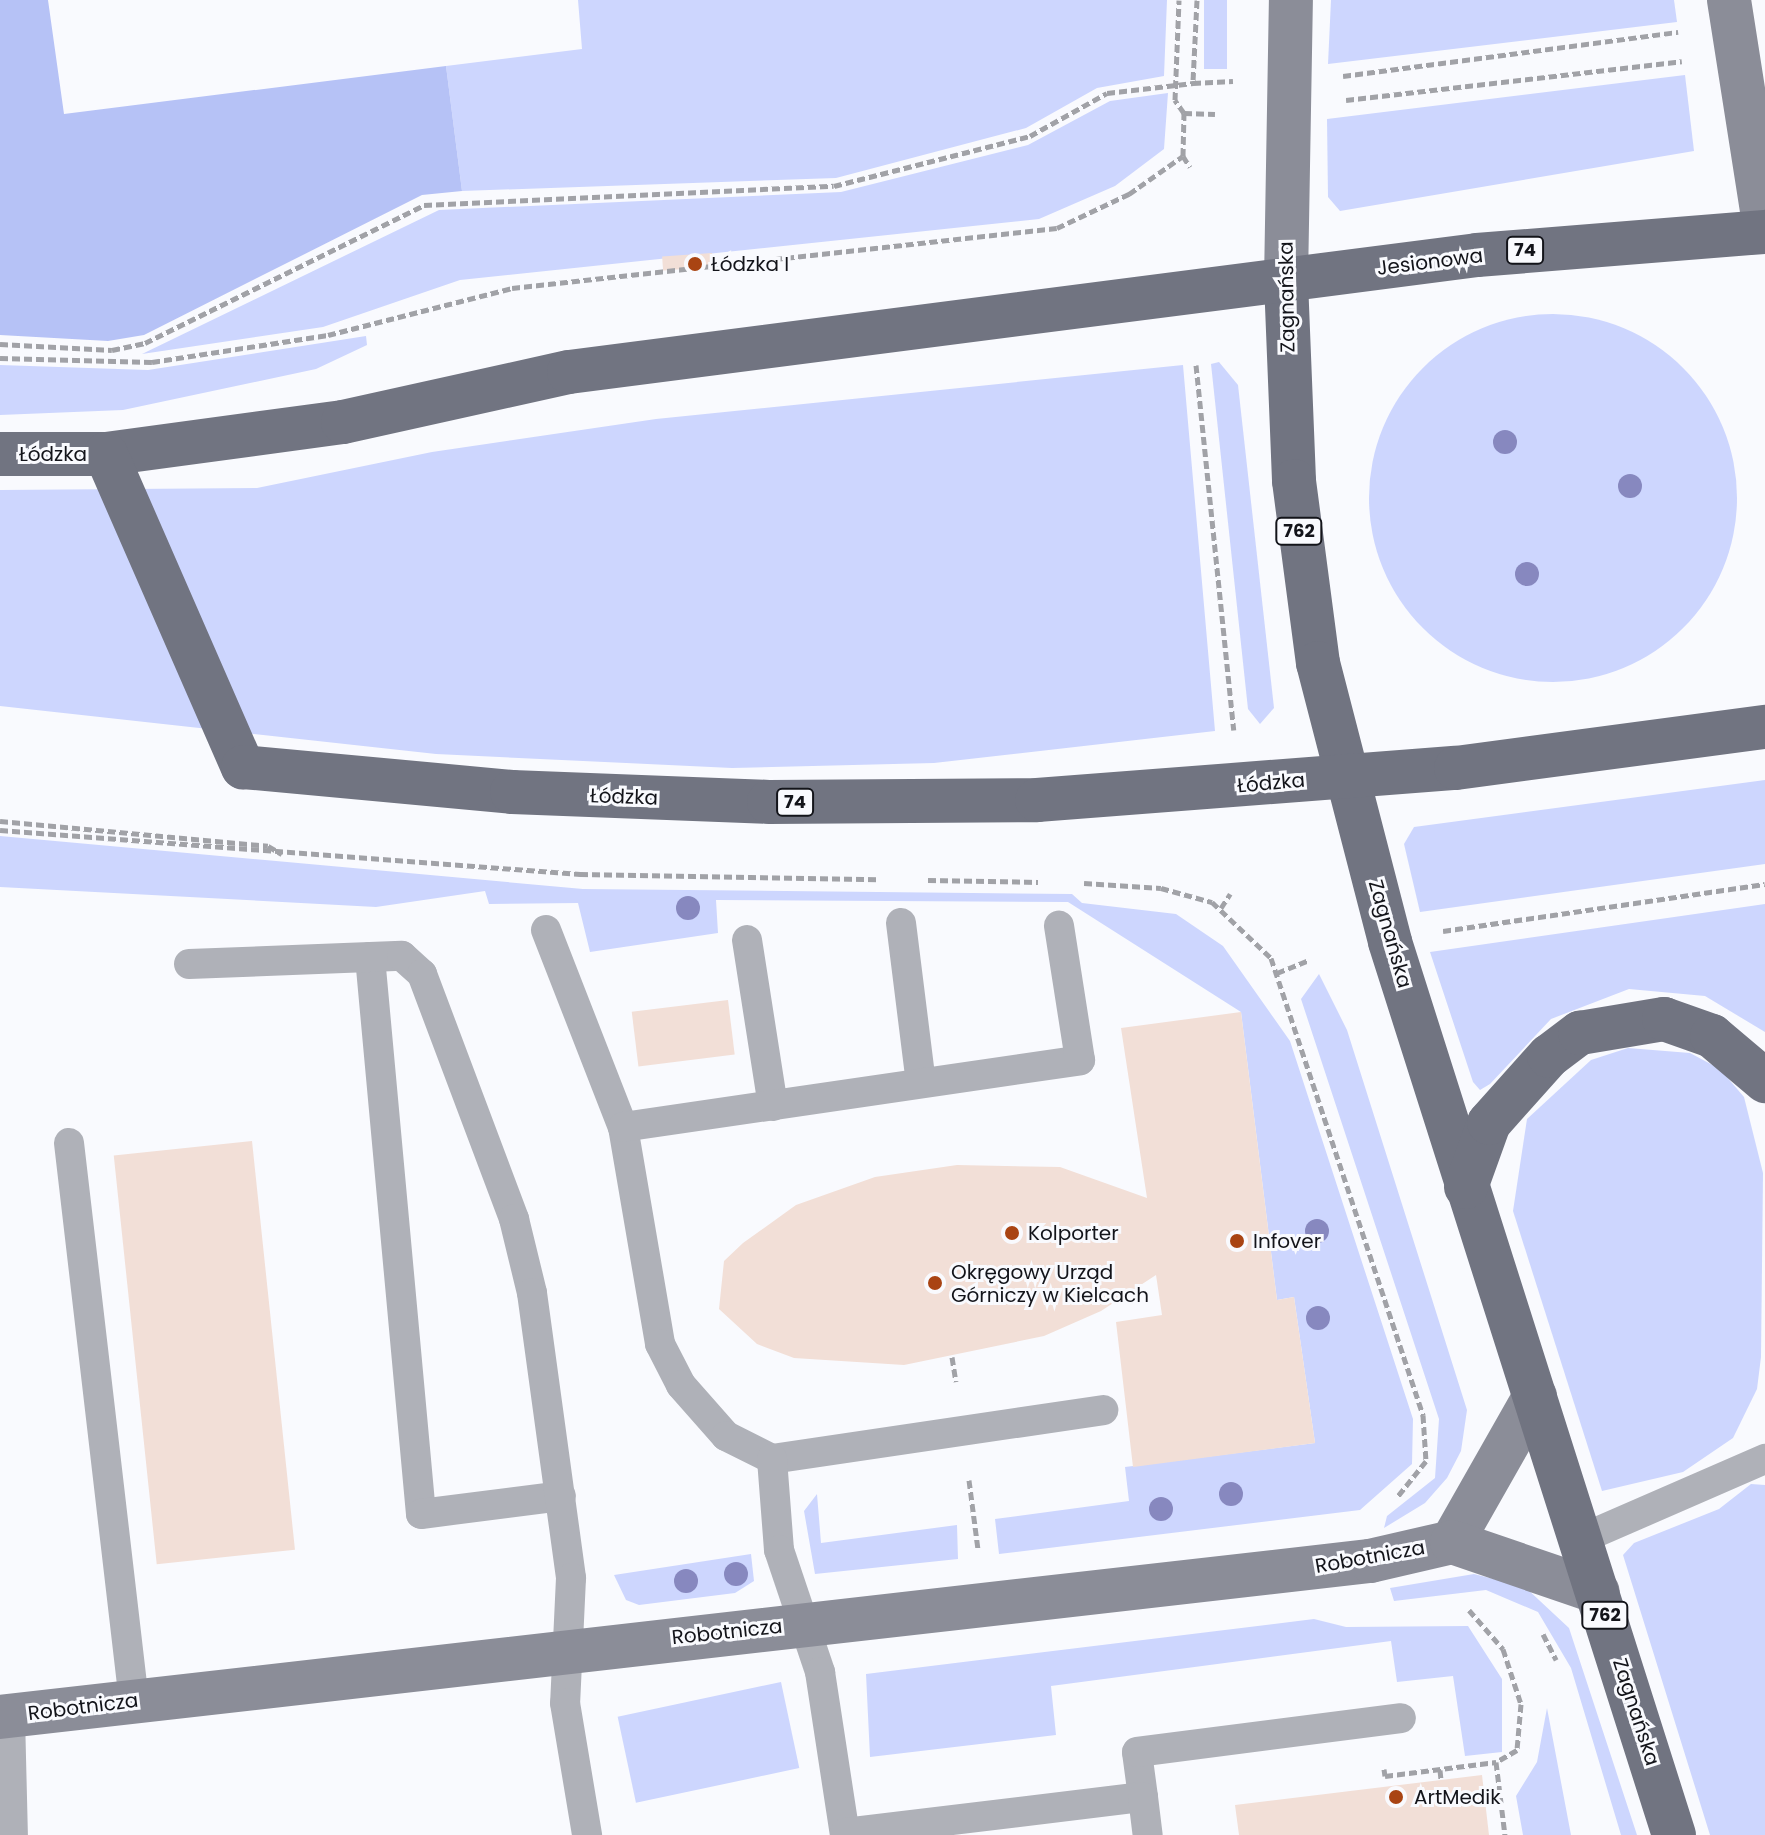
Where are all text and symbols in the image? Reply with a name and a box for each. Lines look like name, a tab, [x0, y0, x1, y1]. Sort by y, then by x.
road number: 74	[1505, 236, 1545, 264]
street label: Zagnańska	[1274, 241, 1300, 353]
street label: Jesionowa	[1376, 244, 1484, 280]
place label: Łódzka I	[711, 252, 789, 276]
marker: Łódzka I	[686, 255, 704, 273]
street label: Łódzka	[19, 442, 87, 466]
road number: 762	[1275, 517, 1323, 545]
street label: Łódzka	[1236, 768, 1306, 798]
street label: Łódzka	[590, 784, 658, 810]
road number: 74	[775, 788, 815, 816]
street label: Zagnańska	[1363, 877, 1417, 991]
place label: Kolporter	[1028, 1221, 1119, 1245]
marker: Kolporter	[1003, 1224, 1021, 1242]
place label: Infover	[1253, 1229, 1321, 1253]
marker: Infover	[1228, 1232, 1246, 1250]
place label: Okręgowy Urząd Górniczy w Kielcach	[951, 1260, 1149, 1307]
marker: Okręgowy Urząd Górniczy w Kielcach	[926, 1274, 944, 1292]
street label: Robotnicza	[1313, 1536, 1427, 1578]
road number: 762	[1581, 1601, 1629, 1629]
street label: Robotnicza	[671, 1614, 783, 1650]
street label: Zagnańska	[1607, 1655, 1665, 1769]
street label: Robotnicza	[26, 1688, 140, 1726]
place label: ArtMedik	[1414, 1785, 1501, 1809]
marker: ArtMedik	[1385, 1786, 1407, 1808]

